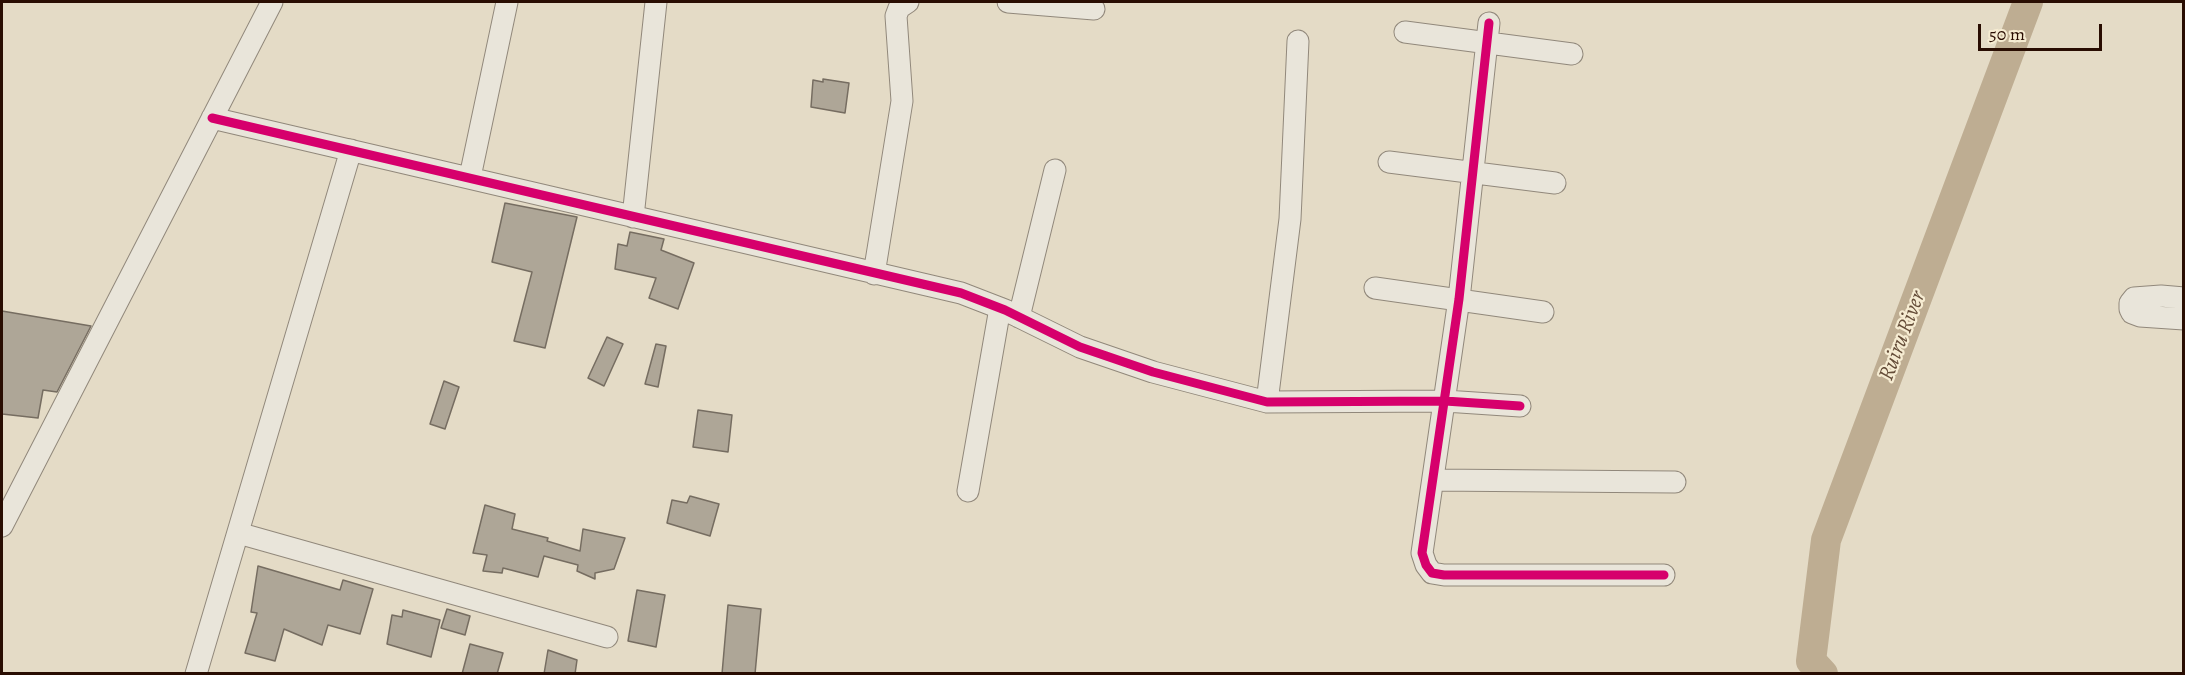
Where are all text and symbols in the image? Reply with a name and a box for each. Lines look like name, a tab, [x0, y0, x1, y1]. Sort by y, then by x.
scale bar	[1981, 12, 2106, 50]
text: 50 m	[1989, 22, 2025, 46]
water label: Ruiru River	[1874, 288, 1932, 384]

